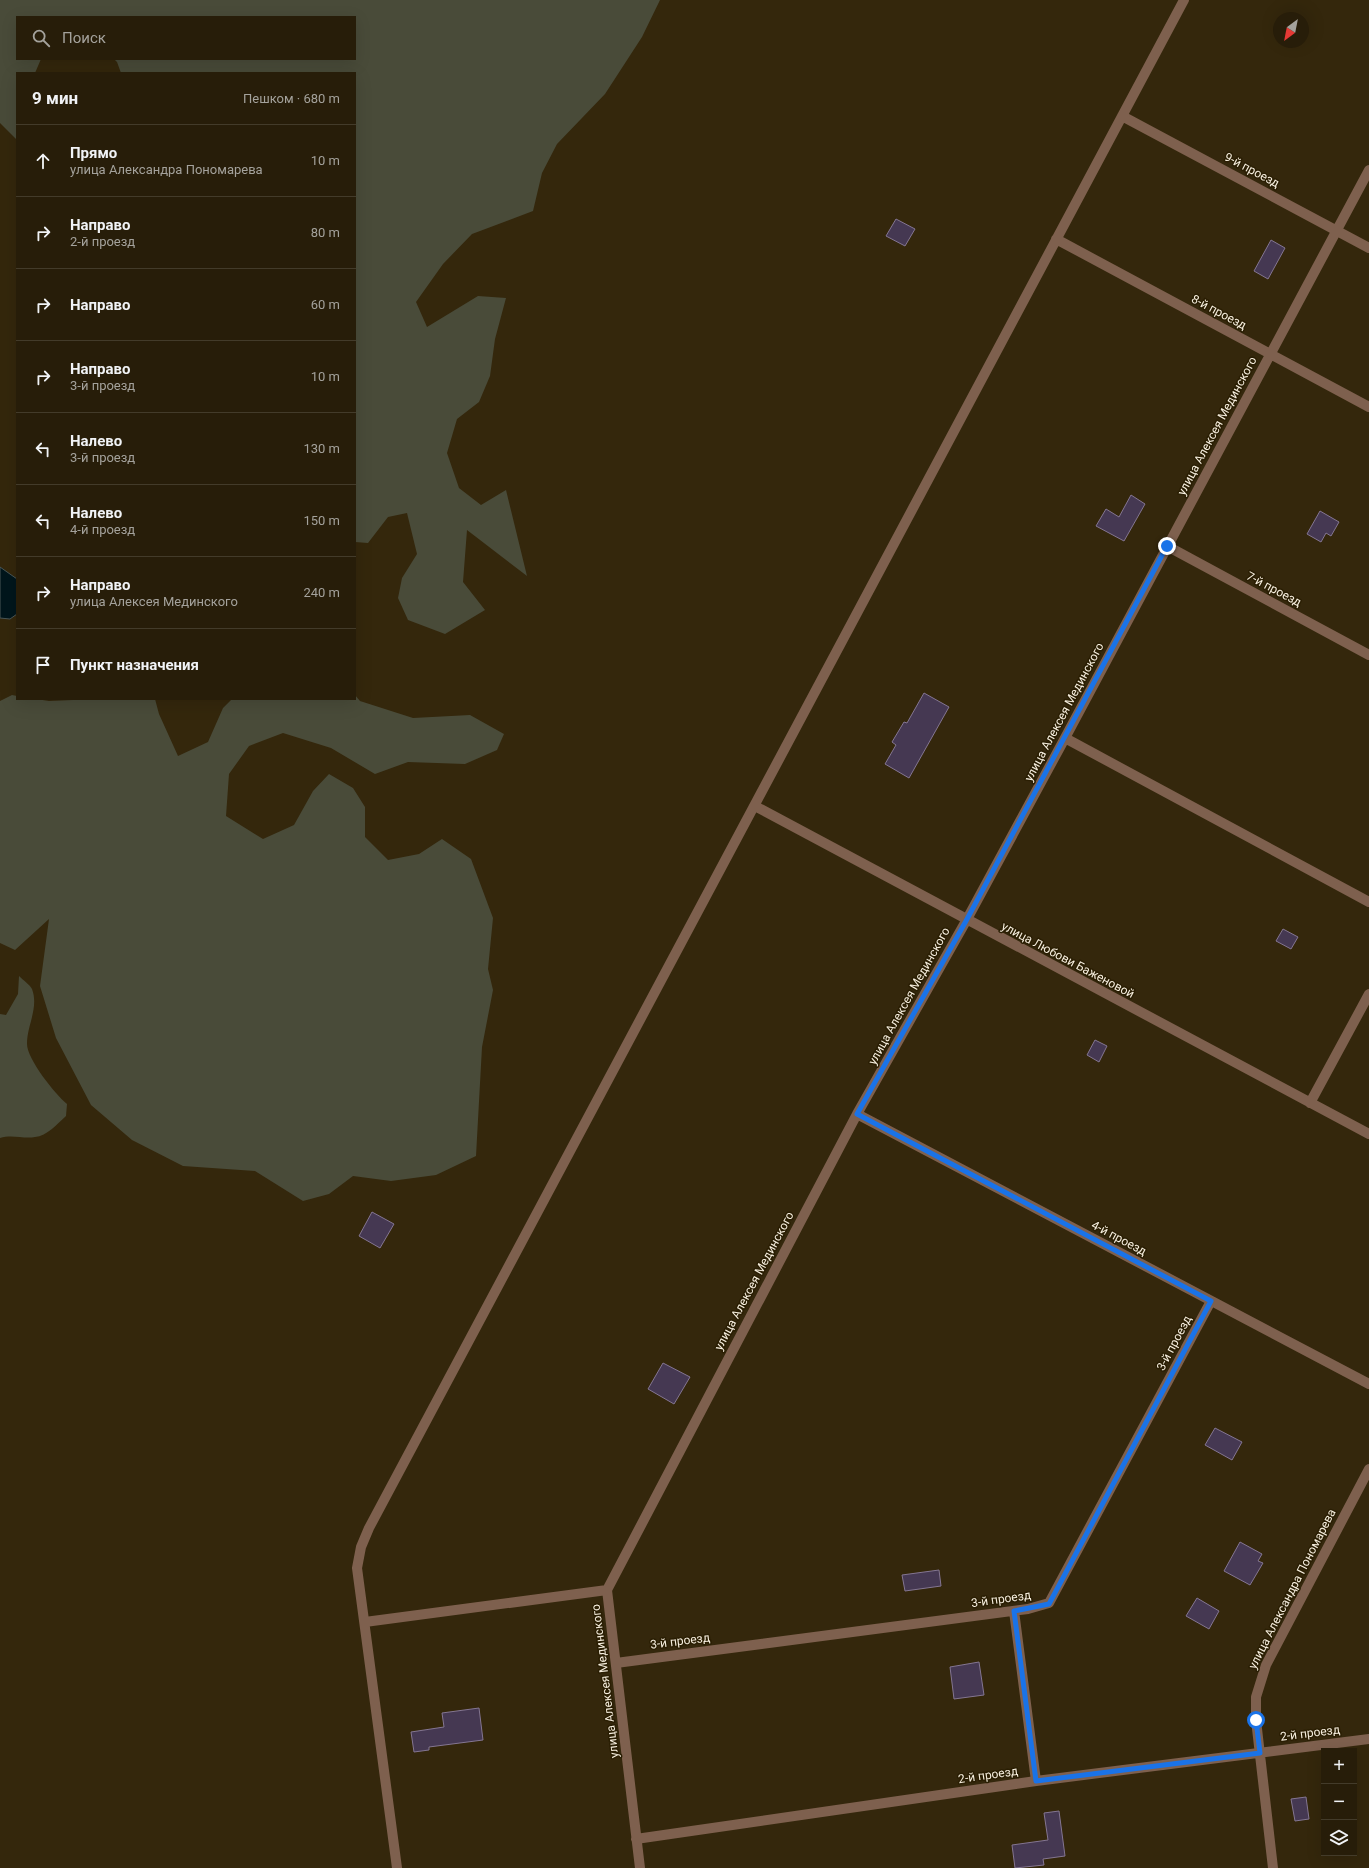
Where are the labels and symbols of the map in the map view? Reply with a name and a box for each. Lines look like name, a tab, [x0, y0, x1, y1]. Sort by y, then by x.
north arrow	[1273, 12, 1309, 48]
street label: 9-й проезд	[1222, 150, 1282, 190]
street label: 8-й проезд	[1189, 292, 1249, 332]
street label: улица Алексея Мединского	[1174, 354, 1260, 498]
route end	[1158, 537, 1176, 555]
street label: 7-й проезд	[1244, 569, 1304, 609]
street label: улица Алексея Мединского	[1021, 640, 1107, 784]
street label: улица Любови Баженовой	[999, 919, 1137, 1001]
street label: улица Алексея Мединского	[865, 925, 953, 1067]
street label: улица Алексея Мединского	[711, 1209, 797, 1353]
street label: 4-й проезд	[1089, 1218, 1149, 1258]
street label: 3-й проезд	[1154, 1313, 1194, 1373]
street label: улица Александра Пономарева	[1245, 1507, 1339, 1671]
street label: 3-й проезд	[970, 1588, 1032, 1610]
street label: улица Алексея Мединского	[589, 1603, 621, 1759]
street label: 3-й проезд	[649, 1630, 711, 1652]
route start	[1247, 1711, 1265, 1729]
street label: 2-й проезд	[1279, 1722, 1341, 1744]
street label: 2-й проезд	[957, 1764, 1019, 1786]

